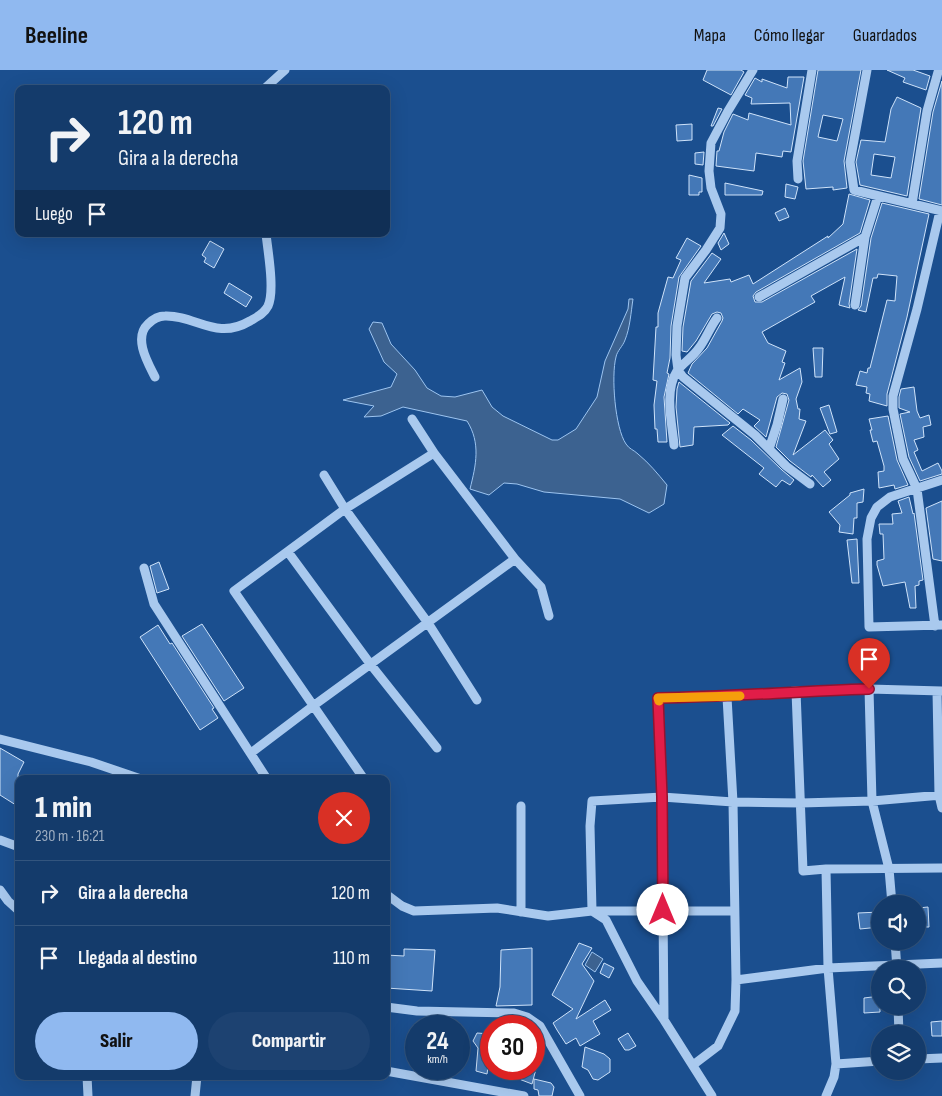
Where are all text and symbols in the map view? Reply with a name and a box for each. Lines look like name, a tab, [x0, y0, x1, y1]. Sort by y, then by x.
text: Beeline	[25, 21, 88, 50]
text: Mapa	[694, 25, 726, 46]
text: Cómo llegar	[754, 25, 825, 46]
text: Guardados	[853, 25, 917, 46]
text: 120 m	[118, 102, 193, 145]
icon: right	[35, 105, 100, 170]
text: Gira a la derecha	[118, 145, 239, 172]
icon: arrive	[83, 200, 111, 228]
text: Luego	[35, 203, 73, 226]
pin	[848, 638, 890, 689]
icon: arrive	[855, 645, 883, 673]
text: 1 min	[35, 790, 92, 826]
button: close	[318, 792, 370, 844]
text: 230 m · 16:21	[35, 827, 104, 846]
icon: right	[35, 879, 63, 907]
text: Gira a la derecha	[78, 882, 188, 905]
text: 120 m	[332, 882, 370, 905]
position arrow	[636, 883, 688, 935]
map controls	[871, 895, 926, 1080]
button: sound	[871, 895, 926, 950]
icon: arrive	[35, 944, 63, 972]
text: Llegada al destino	[78, 947, 197, 970]
text: 110 m	[333, 947, 370, 970]
button: search	[871, 960, 926, 1015]
button: Salir	[35, 1012, 198, 1070]
button: Compartir	[208, 1012, 370, 1070]
speed limit sign: 30	[480, 1015, 545, 1080]
button: layers	[871, 1025, 926, 1080]
text: 24	[426, 1026, 449, 1057]
text: km/h	[427, 1052, 448, 1067]

